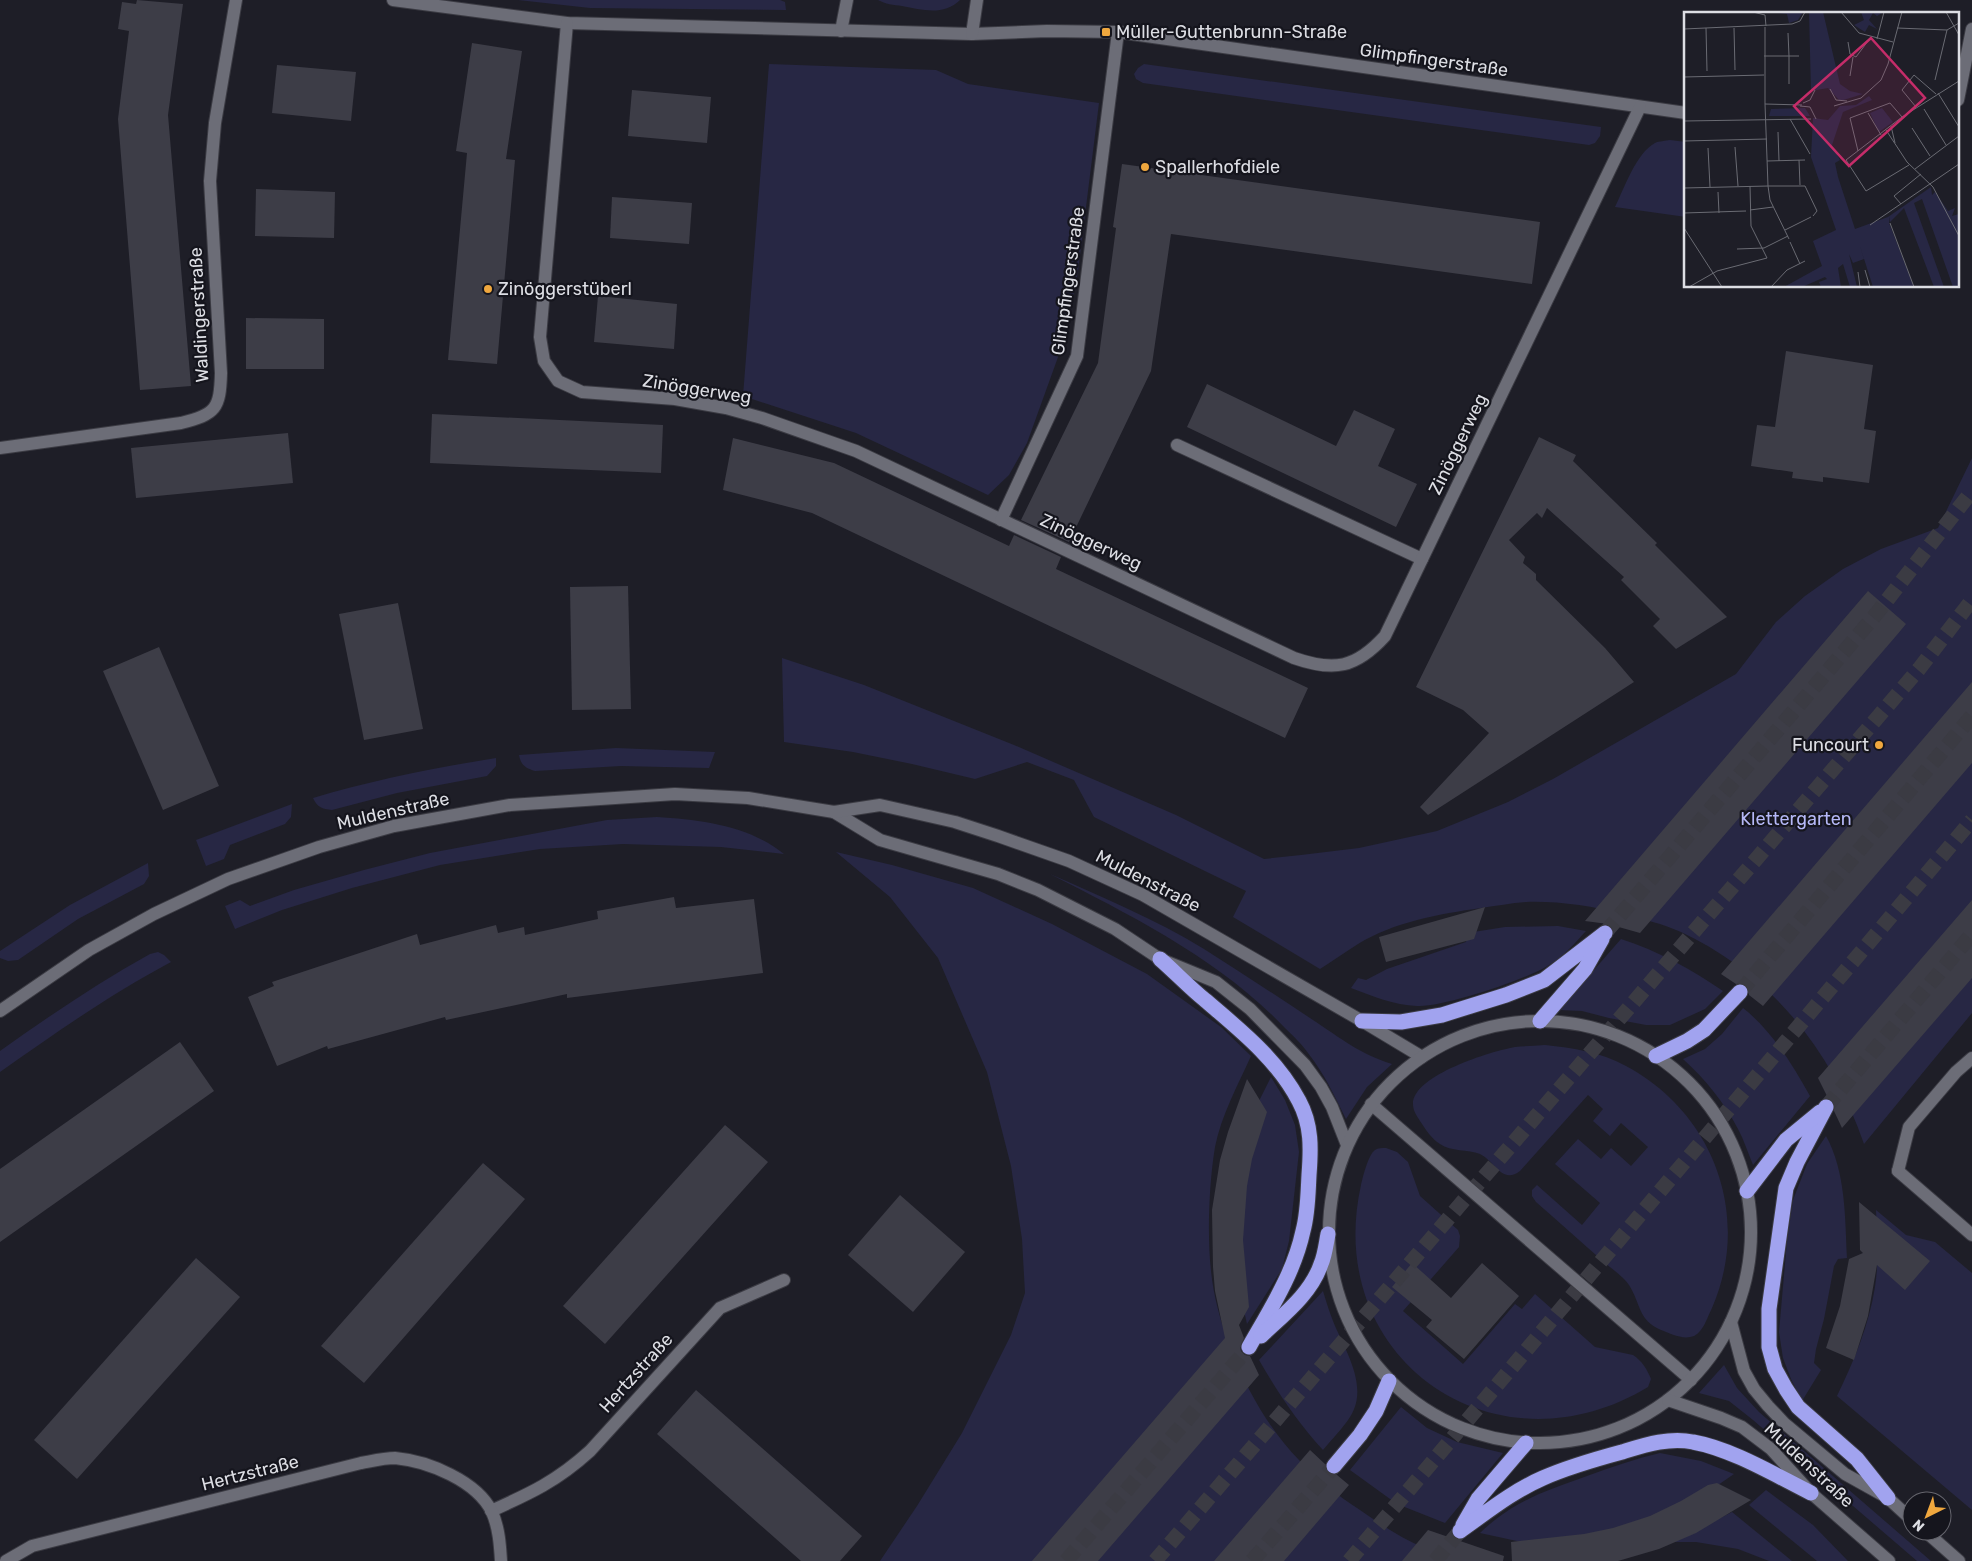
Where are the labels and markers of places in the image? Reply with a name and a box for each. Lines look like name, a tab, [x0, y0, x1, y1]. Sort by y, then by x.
place label: Müller-Guttenbrunn-Straße	[1116, 21, 1347, 43]
marker: Müller-Guttenbrunn-Straße	[1100, 26, 1112, 38]
place label: Spallerhofdiele	[1155, 156, 1280, 178]
marker: Spallerhofdiele	[1139, 161, 1151, 173]
place label: Zinöggerstüberl	[498, 278, 632, 300]
marker: Zinöggerstüberl	[482, 283, 494, 295]
place label: Funcourt	[1792, 734, 1869, 756]
marker: Funcourt	[1873, 739, 1885, 751]

